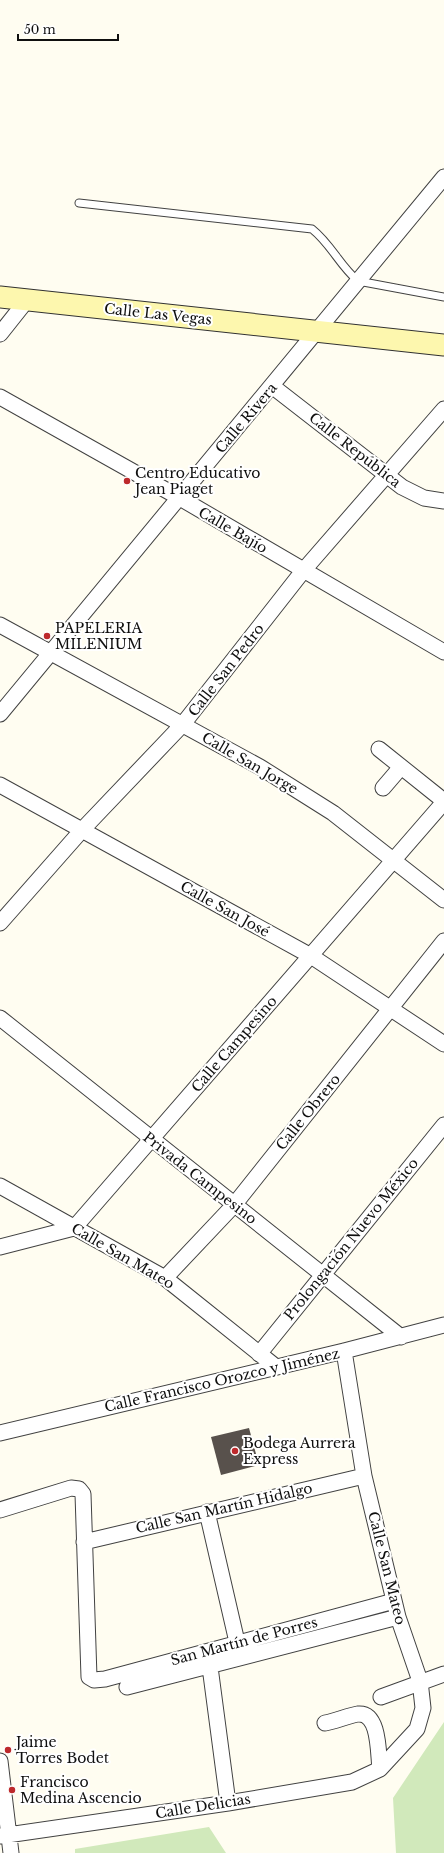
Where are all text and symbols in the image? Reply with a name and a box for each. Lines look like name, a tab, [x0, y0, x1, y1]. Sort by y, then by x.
scale bar	[18, 16, 118, 42]
text: 50 m	[24, 22, 56, 37]
street label: Calle Las Vegas	[103, 299, 213, 329]
street label: Calle Rivera	[211, 379, 281, 457]
street label: Calle República	[305, 409, 405, 492]
place label: Centro Educativo Jean Piaget	[133, 464, 261, 498]
marker: Centro Educativo Jean Piaget	[122, 476, 132, 486]
street label: Calle Bajío	[195, 503, 271, 557]
place label: PAPELERIA MILENIUM	[55, 619, 143, 653]
street label: Calle San Pedro	[184, 620, 268, 720]
marker: PAPELERIA MILENIUM	[42, 631, 52, 641]
street label: Calle San Jorge	[199, 728, 301, 798]
street label: Calle San José	[177, 877, 273, 941]
street label: Calle Campesino	[187, 992, 281, 1096]
street label: Calle Obrero	[272, 1070, 344, 1154]
street label: Privada Campesino	[139, 1128, 261, 1228]
street label: Prolongación Nuevo México	[280, 1154, 422, 1324]
street label: Calle San Mateo	[68, 1219, 178, 1293]
street label: Calle Francisco Orozco y Jiménez	[103, 1344, 342, 1416]
place label: Bodega Aurrera Express	[243, 1434, 356, 1468]
marker: Bodega Aurrera Express	[230, 1446, 240, 1456]
street label: Calle San Martín Hidalgo	[134, 1479, 314, 1537]
street label: Calle San Mateo	[364, 1510, 410, 1626]
street label: San Martín de Porres	[169, 1613, 319, 1669]
place label: Jaime Torres Bodet	[14, 1733, 110, 1767]
marker: Jaime Torres Bodet	[3, 1745, 13, 1755]
place label: Francisco Medina Ascencio	[20, 1773, 142, 1807]
marker: Francisco Medina Ascencio	[7, 1785, 17, 1795]
street label: Calle Delicias	[154, 1790, 252, 1822]

